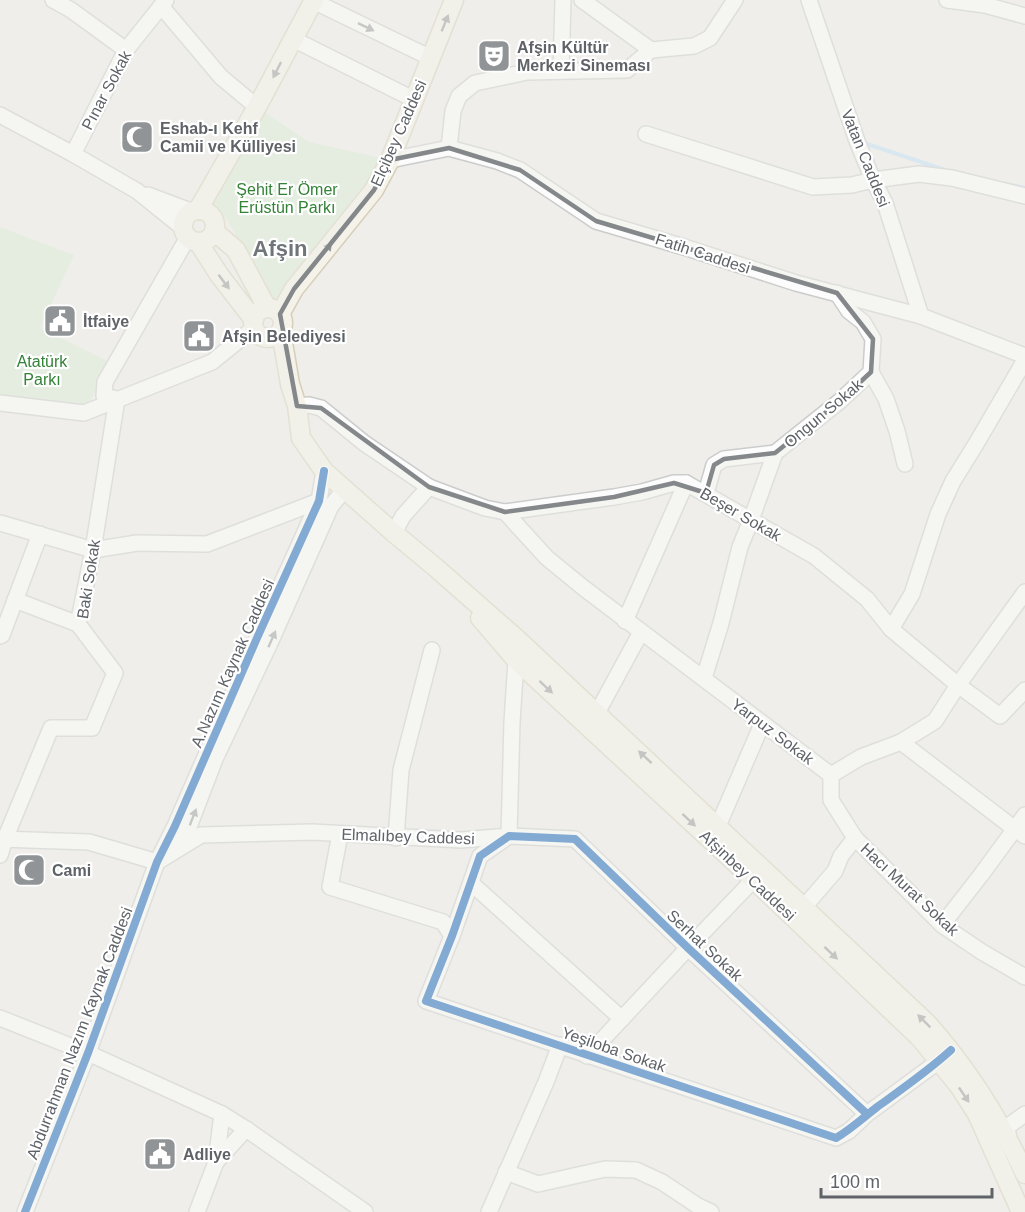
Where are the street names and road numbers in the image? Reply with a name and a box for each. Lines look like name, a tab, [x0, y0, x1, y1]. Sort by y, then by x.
street label: Pınar Sokak	[78, 47, 135, 133]
street label: Elçibey Caddesi	[367, 77, 430, 189]
street label: Vatan Caddesi	[838, 107, 893, 209]
street label: Fatih Caddesi	[653, 230, 752, 277]
street label: Ongun Sokak	[781, 375, 867, 451]
street label: Beşer Sokak	[697, 484, 785, 545]
street label: Baki Sokak	[74, 537, 103, 620]
street label: A.Nazım Kaynak Caddesi	[188, 576, 277, 750]
street label: Yarpuz Sokak	[728, 695, 818, 768]
street label: Elmalıbey Caddesi	[341, 826, 475, 847]
street label: Afşinbey Caddesi	[696, 827, 799, 924]
street label: Hacı Murat Sokak	[857, 840, 963, 940]
street label: Abdurrahman Nazım Kaynak Caddesi	[23, 905, 136, 1162]
street label: Serhat Sokak	[664, 906, 746, 985]
street label: Yeşiloba Sokak	[560, 1024, 669, 1076]

